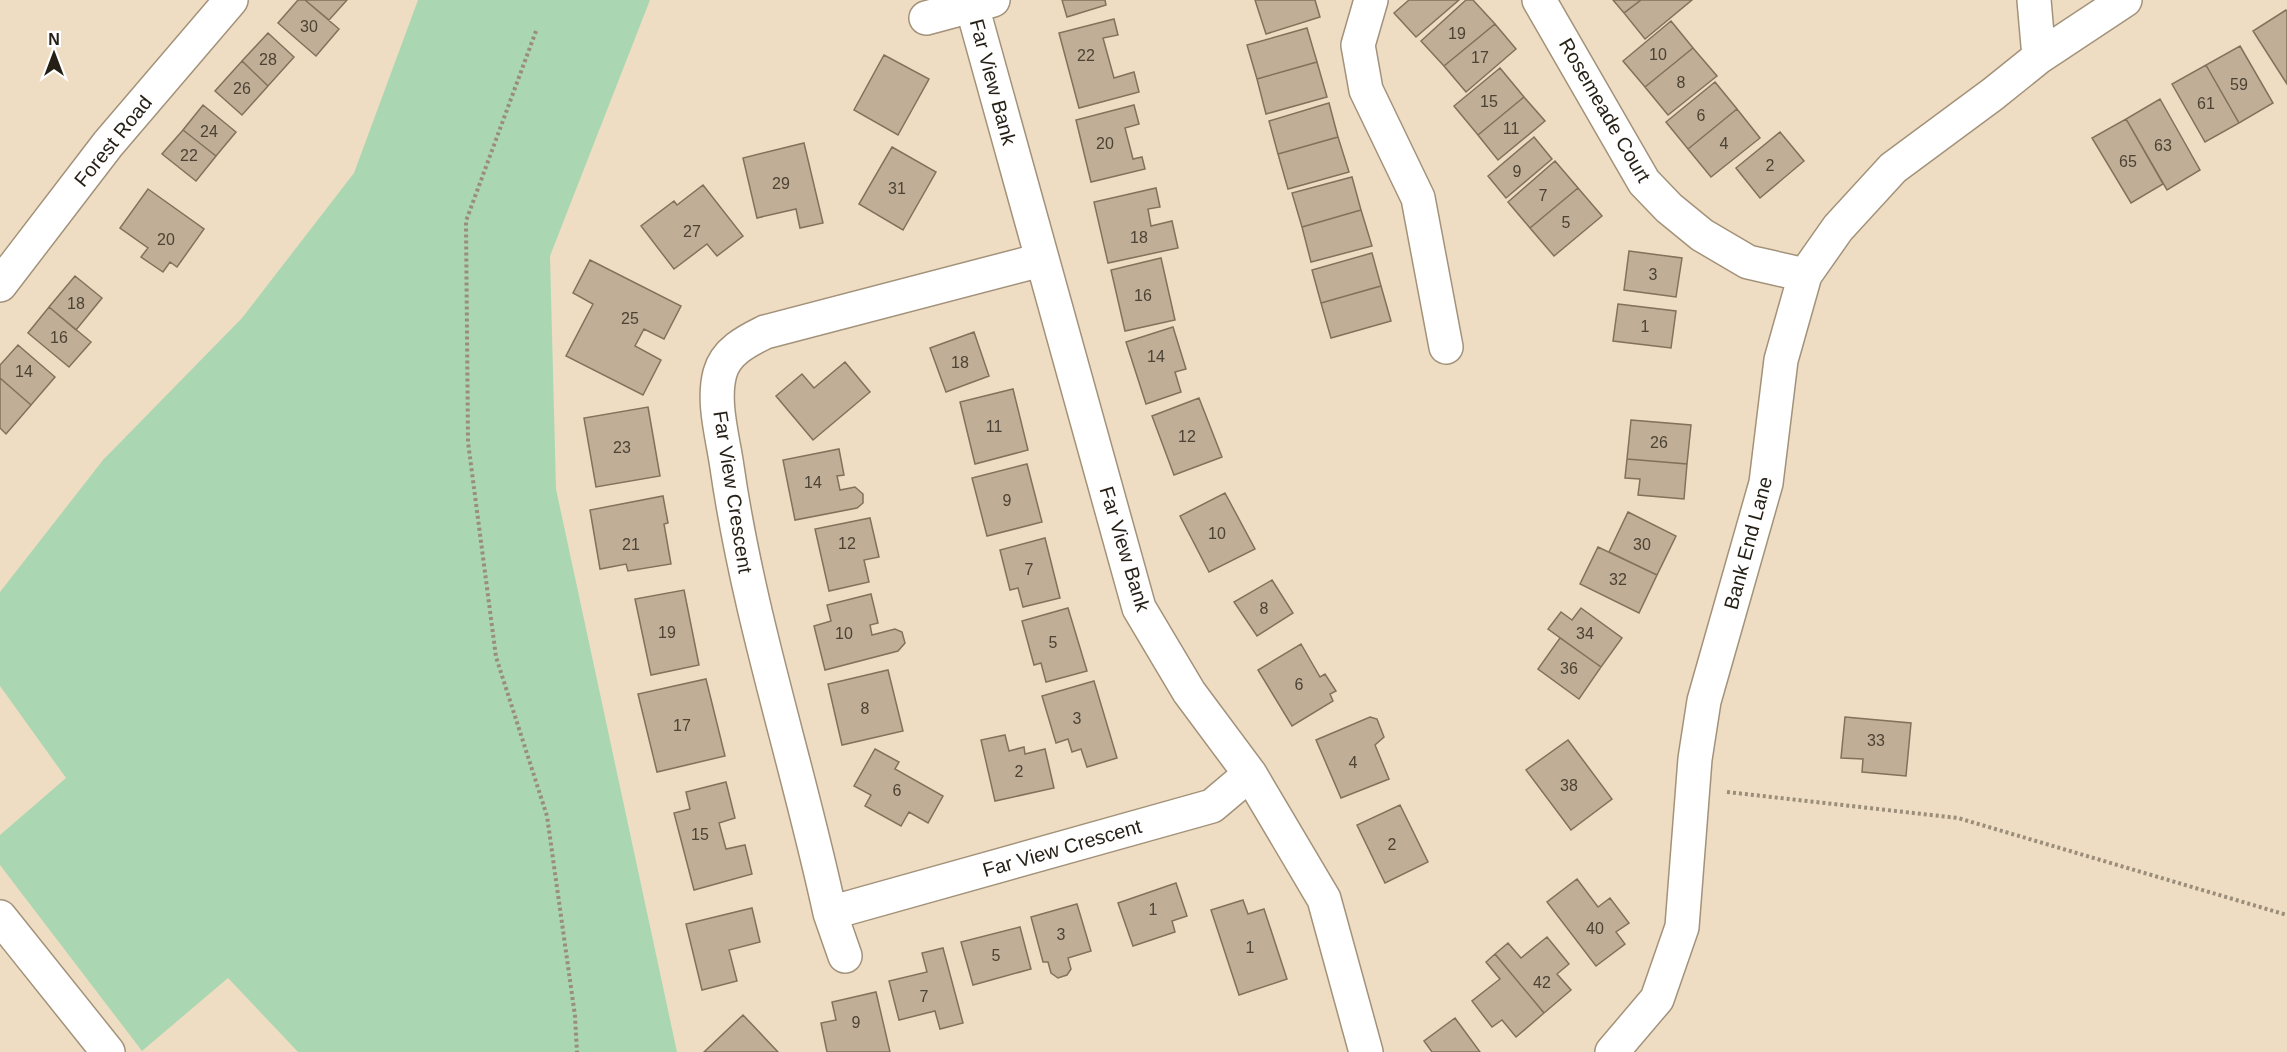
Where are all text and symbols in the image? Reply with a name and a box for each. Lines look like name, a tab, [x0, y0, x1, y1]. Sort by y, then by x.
street label: Far View Bank	[966, 17, 1021, 148]
house number: 30	[300, 18, 318, 35]
north arrow	[24, 24, 84, 84]
house number: 19	[1448, 25, 1466, 42]
text: N	[48, 31, 60, 48]
street label: Rosemeade Court	[1555, 34, 1655, 186]
house number: 10	[1649, 46, 1667, 63]
house number: 22	[1077, 47, 1095, 64]
house number: 17	[1471, 49, 1489, 66]
house number: 28	[259, 51, 277, 68]
house number: 8	[1677, 74, 1686, 91]
house number: 59	[2230, 76, 2248, 93]
house number: 26	[233, 80, 251, 97]
street label: Forest Road	[70, 91, 156, 191]
house number: 15	[1480, 93, 1498, 110]
house number: 61	[2197, 95, 2215, 112]
house number: 6	[1697, 107, 1706, 124]
house number: 11	[1503, 120, 1519, 137]
house number: 24	[200, 123, 218, 140]
house number: 20	[1096, 135, 1114, 152]
house number: 4	[1720, 135, 1729, 152]
house number: 63	[2154, 137, 2172, 154]
house number: 22	[180, 147, 198, 164]
house number: 65	[2119, 153, 2137, 170]
house number: 2	[1766, 157, 1775, 174]
house number: 9	[1513, 163, 1522, 180]
house number: 29	[772, 175, 790, 192]
house number: 31	[888, 180, 906, 197]
house number: 7	[1539, 187, 1548, 204]
house number: 5	[1562, 214, 1571, 231]
house number: 27	[683, 223, 701, 240]
house number: 18	[1130, 229, 1148, 246]
house number: 20	[157, 231, 175, 248]
house number: 3	[1649, 266, 1658, 283]
house number: 16	[1134, 287, 1152, 304]
house number: 18	[67, 295, 85, 312]
house number: 25	[621, 310, 639, 327]
house number: 1	[1641, 318, 1650, 335]
house number: 16	[50, 329, 68, 346]
house number: 14	[1147, 348, 1165, 365]
house number: 18	[951, 354, 969, 371]
house number: 14	[15, 363, 33, 380]
street label: Far View Crescent	[709, 409, 757, 575]
house number: 11	[986, 418, 1002, 435]
house number: 12	[1178, 428, 1196, 445]
house number: 26	[1650, 434, 1668, 451]
house number: 23	[613, 439, 631, 456]
house number: 14	[804, 474, 822, 491]
street label: Bank End Lane	[1720, 474, 1776, 612]
street label: Far View Bank	[1096, 484, 1155, 615]
house number: 9	[1003, 492, 1012, 509]
house number: 10	[1208, 525, 1226, 542]
house number: 12	[838, 535, 856, 552]
house number: 21	[622, 536, 640, 553]
house number: 30	[1633, 536, 1651, 553]
house number: 7	[1025, 561, 1034, 578]
house number: 32	[1609, 571, 1627, 588]
house number: 8	[1260, 600, 1269, 617]
house number: 19	[658, 624, 676, 641]
house number: 10	[835, 625, 853, 642]
house number: 34	[1576, 625, 1594, 642]
house number: 5	[1049, 634, 1058, 651]
house number: 36	[1560, 660, 1578, 677]
house number: 6	[1295, 676, 1304, 693]
house number: 8	[861, 700, 870, 717]
house number: 3	[1073, 710, 1082, 727]
house number: 17	[673, 717, 691, 734]
house number: 33	[1867, 732, 1885, 749]
house number: 4	[1349, 754, 1358, 771]
house number: 2	[1015, 763, 1024, 780]
house number: 38	[1560, 777, 1578, 794]
house number: 6	[893, 782, 902, 799]
street label: Far View Crescent	[980, 815, 1144, 881]
house number: 15	[691, 826, 709, 843]
house number: 2	[1388, 836, 1397, 853]
house number: 1	[1149, 901, 1158, 918]
house number: 40	[1586, 920, 1604, 937]
house number: 3	[1057, 926, 1066, 943]
house number: 1	[1246, 939, 1255, 956]
house number: 5	[992, 947, 1001, 964]
house number: 42	[1533, 974, 1551, 991]
house number: 7	[920, 988, 929, 1005]
house number: 9	[852, 1014, 861, 1031]

